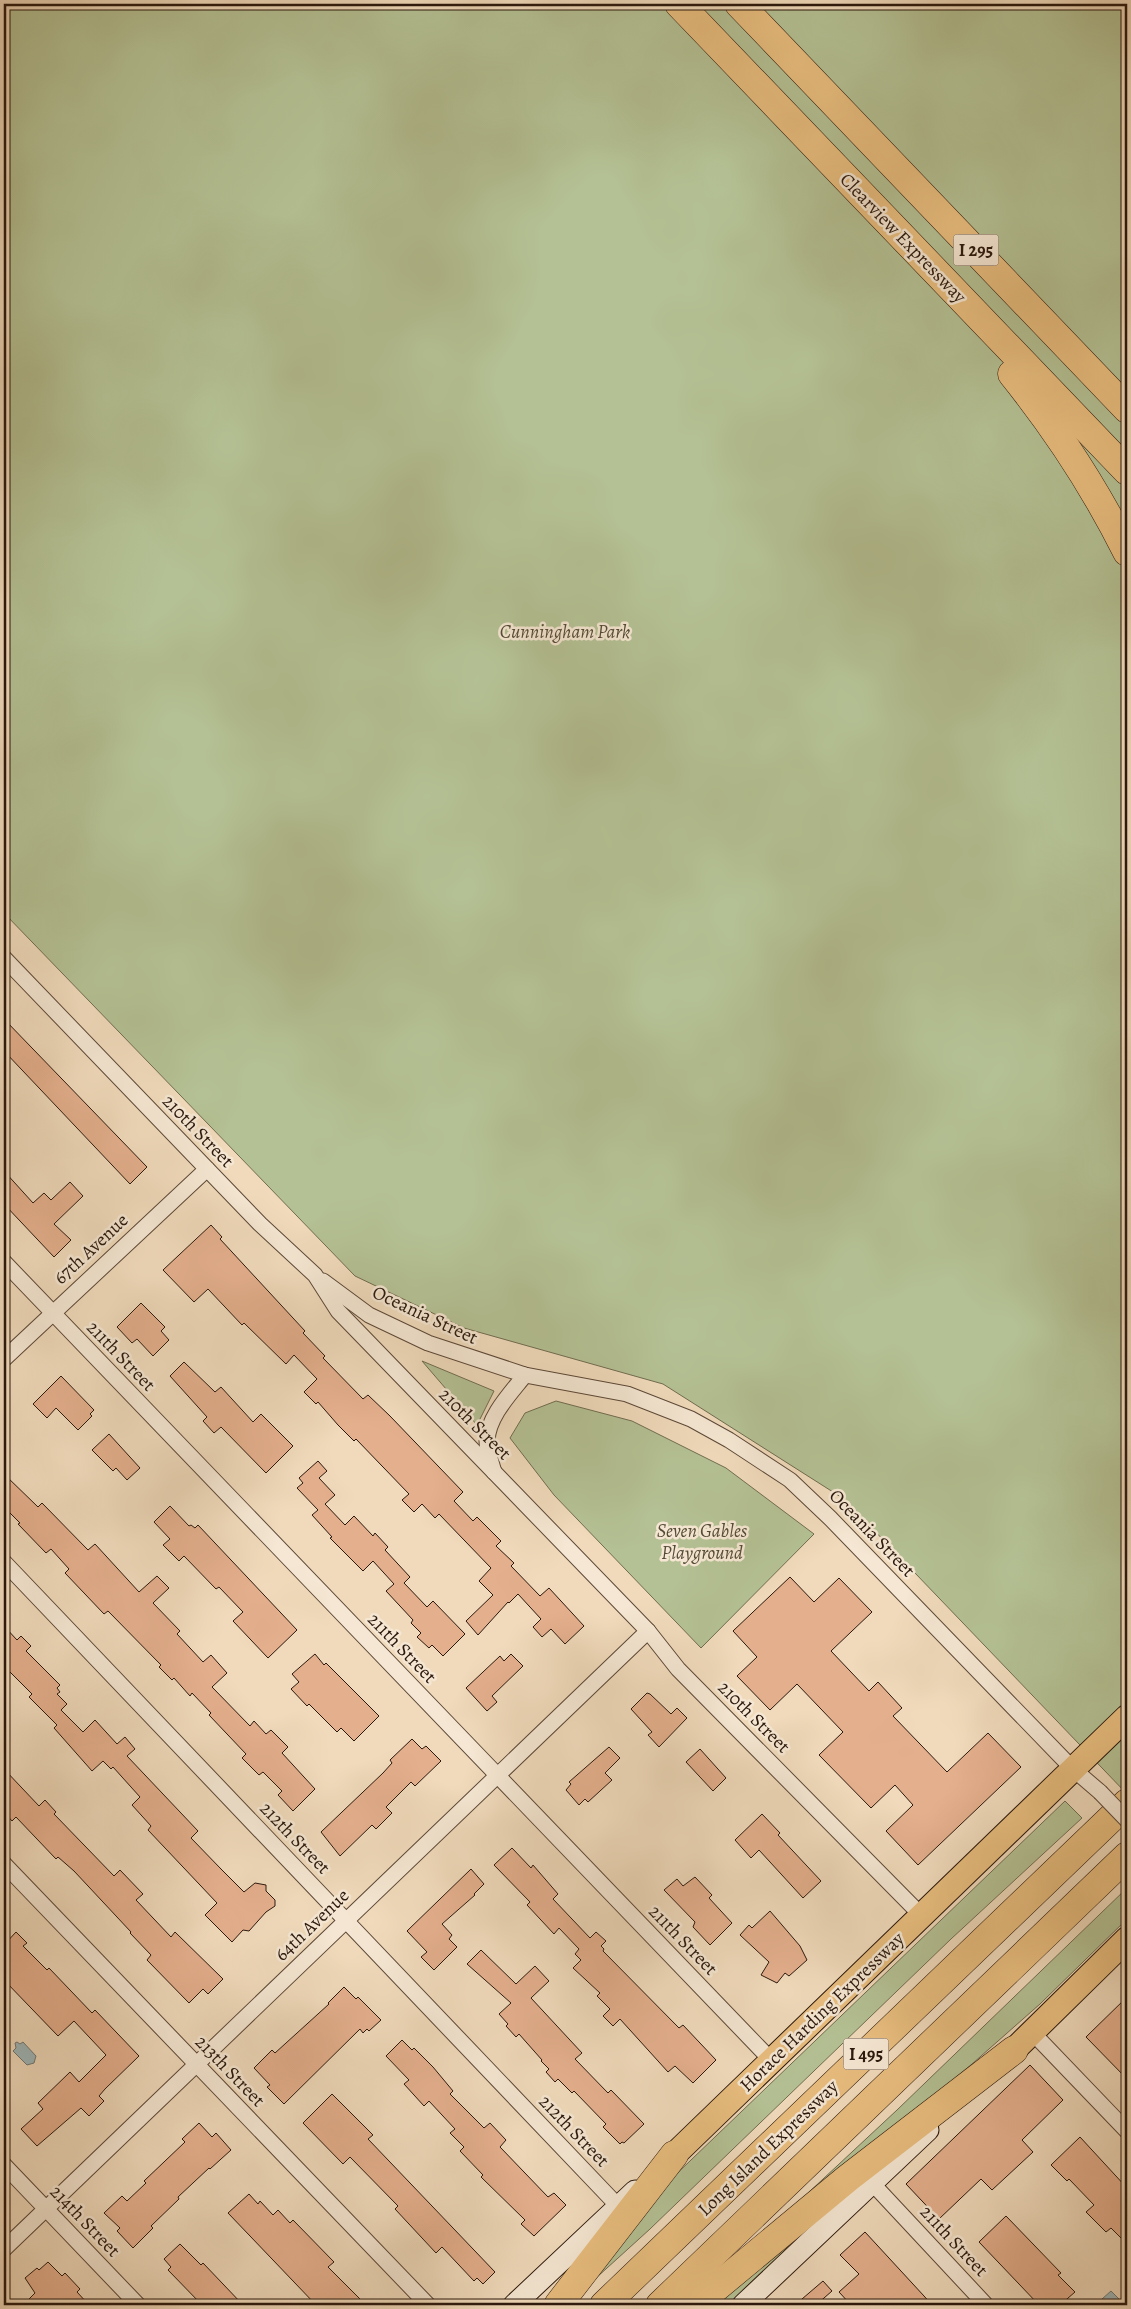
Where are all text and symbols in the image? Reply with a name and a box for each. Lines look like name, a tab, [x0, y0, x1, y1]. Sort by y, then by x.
street label: Clearview Expressway	[834, 167, 973, 309]
road number: I 295	[954, 234, 998, 266]
park label: Cunningham Park	[500, 619, 630, 645]
street label: 210th Street	[156, 1089, 240, 1173]
street label: 67th Avenue	[48, 1208, 134, 1290]
street label: Oceania Street	[368, 1279, 482, 1351]
street label: 211th Street	[81, 1315, 161, 1397]
street label: 210th Street	[433, 1382, 517, 1466]
street label: Oceania Street	[823, 1483, 921, 1583]
park label: Seven Gables Playground	[657, 1518, 748, 1566]
street label: 211th Street	[362, 1607, 442, 1689]
street label: 210th Street	[712, 1675, 796, 1759]
street label: 212th Street	[254, 1796, 336, 1880]
street label: 64th Avenue	[269, 1883, 355, 1967]
street label: 211th Street	[643, 1899, 723, 1981]
street label: Horace Harding Expressway	[734, 1926, 910, 2098]
street label: 213th Street	[189, 2029, 271, 2113]
road number: I 495	[844, 2038, 888, 2070]
street label: Long Island Expressway	[692, 2074, 844, 2222]
street label: 212th Street	[533, 2089, 615, 2173]
street label: 214th Street	[44, 2179, 126, 2263]
street label: 211th Street	[914, 2200, 994, 2282]

